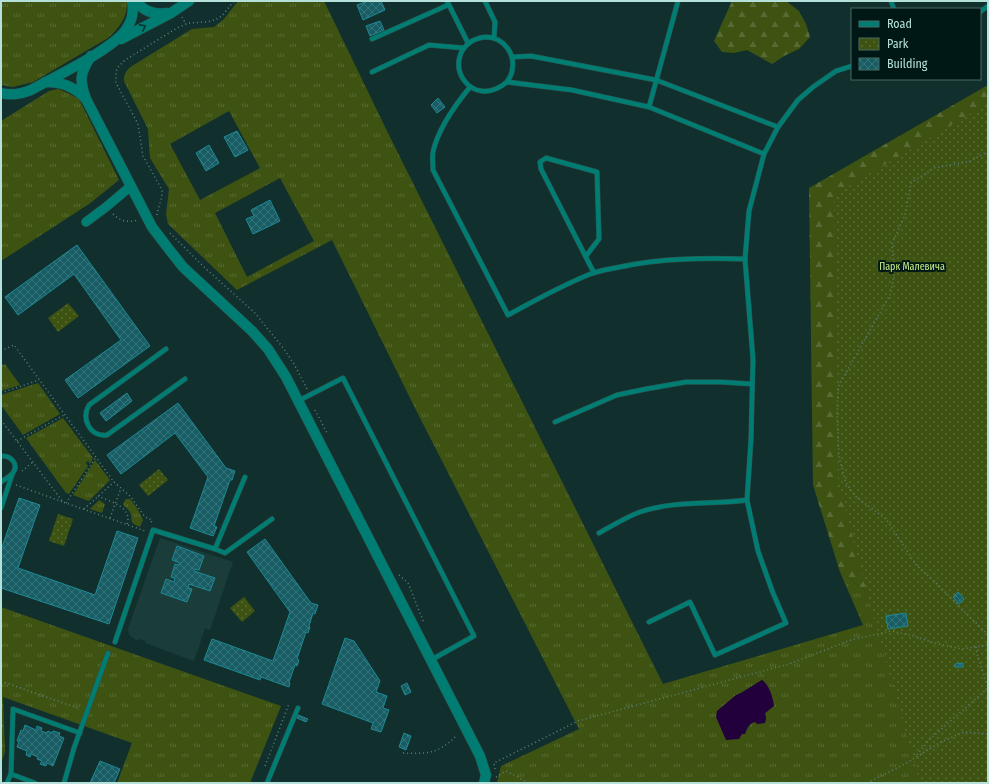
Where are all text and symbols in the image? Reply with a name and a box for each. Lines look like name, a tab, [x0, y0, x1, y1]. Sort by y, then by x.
legend	[851, 8, 981, 80]
text: Road	[887, 17, 912, 31]
one-way arrow	[139, 24, 146, 32]
text: Park	[887, 37, 909, 51]
text: Building	[887, 57, 928, 71]
park label: Парк Малевича	[879, 261, 945, 273]

